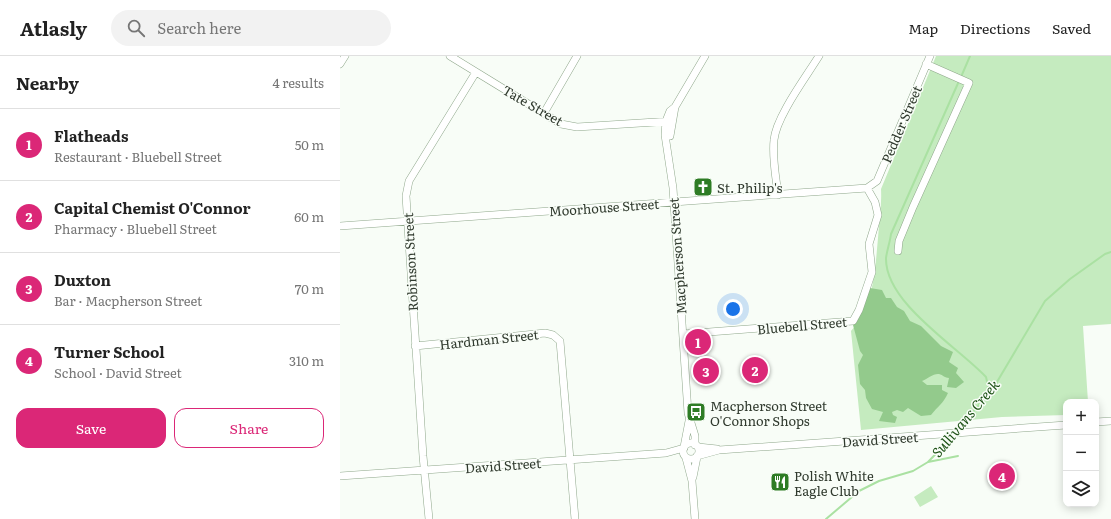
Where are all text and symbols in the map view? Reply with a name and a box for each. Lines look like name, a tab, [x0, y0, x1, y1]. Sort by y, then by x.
search box	[111, 10, 391, 46]
text: Atlasly	[20, 14, 87, 42]
text: Search here	[157, 16, 241, 39]
icon: search	[125, 17, 147, 39]
text: Map	[908, 18, 938, 38]
text: Directions	[960, 18, 1030, 38]
text: Saved	[1052, 18, 1091, 38]
text: Nearby	[16, 70, 79, 95]
text: 4 results	[273, 73, 324, 92]
street label: Tate Street	[499, 80, 567, 130]
street label: Pedder Street	[876, 82, 926, 166]
text: Flatheads	[54, 124, 128, 147]
text: 1	[26, 135, 32, 154]
text: 50 m	[295, 135, 324, 154]
text: Restaurant · Bluebell Street	[54, 147, 222, 166]
church icon: St. Philip's	[692, 176, 714, 198]
place label: St. Philip's	[717, 178, 783, 197]
street label: Moorhouse Street	[548, 194, 661, 220]
text: Capital Chemist O'Connor	[54, 196, 251, 219]
street label: Macpherson Street	[663, 196, 691, 315]
text: 2	[26, 207, 32, 226]
text: 60 m	[294, 207, 324, 226]
street label: Robinson Street	[398, 211, 422, 312]
text: Pharmacy · Bluebell Street	[54, 219, 217, 238]
text: Duxton	[54, 268, 111, 291]
text: 3	[25, 279, 33, 298]
text: 70 m	[295, 279, 324, 298]
text: Bar · Macpherson Street	[54, 291, 202, 310]
your location	[723, 299, 743, 319]
street label: Bluebell Street	[756, 312, 849, 338]
street label: Hardman Street	[438, 324, 540, 354]
pin: 1	[685, 327, 711, 357]
text: Turner School	[54, 340, 165, 363]
text: 4	[25, 351, 33, 370]
text: 310 m	[289, 351, 324, 370]
pin: 2	[742, 355, 768, 385]
pin: 3	[693, 356, 719, 386]
text: School · David Street	[54, 363, 182, 382]
water label: Sullivans Creek	[927, 375, 1004, 461]
place label: Macpherson Street O'Connor Shops	[710, 396, 828, 430]
map controls	[1063, 399, 1099, 507]
button: +	[1063, 399, 1099, 435]
bus stop icon: Macpherson Street O'Connor Shops	[685, 401, 707, 423]
button: Save	[16, 408, 166, 448]
button: Share	[174, 408, 324, 448]
street label: David Street	[841, 427, 919, 451]
button: −	[1063, 435, 1099, 471]
street label: David Street	[464, 453, 542, 477]
pin: 4	[989, 461, 1015, 491]
place label: Polish White Eagle Club	[794, 466, 874, 500]
restaurant icon: Polish White Eagle Club	[769, 471, 791, 493]
button: layers	[1063, 471, 1099, 507]

